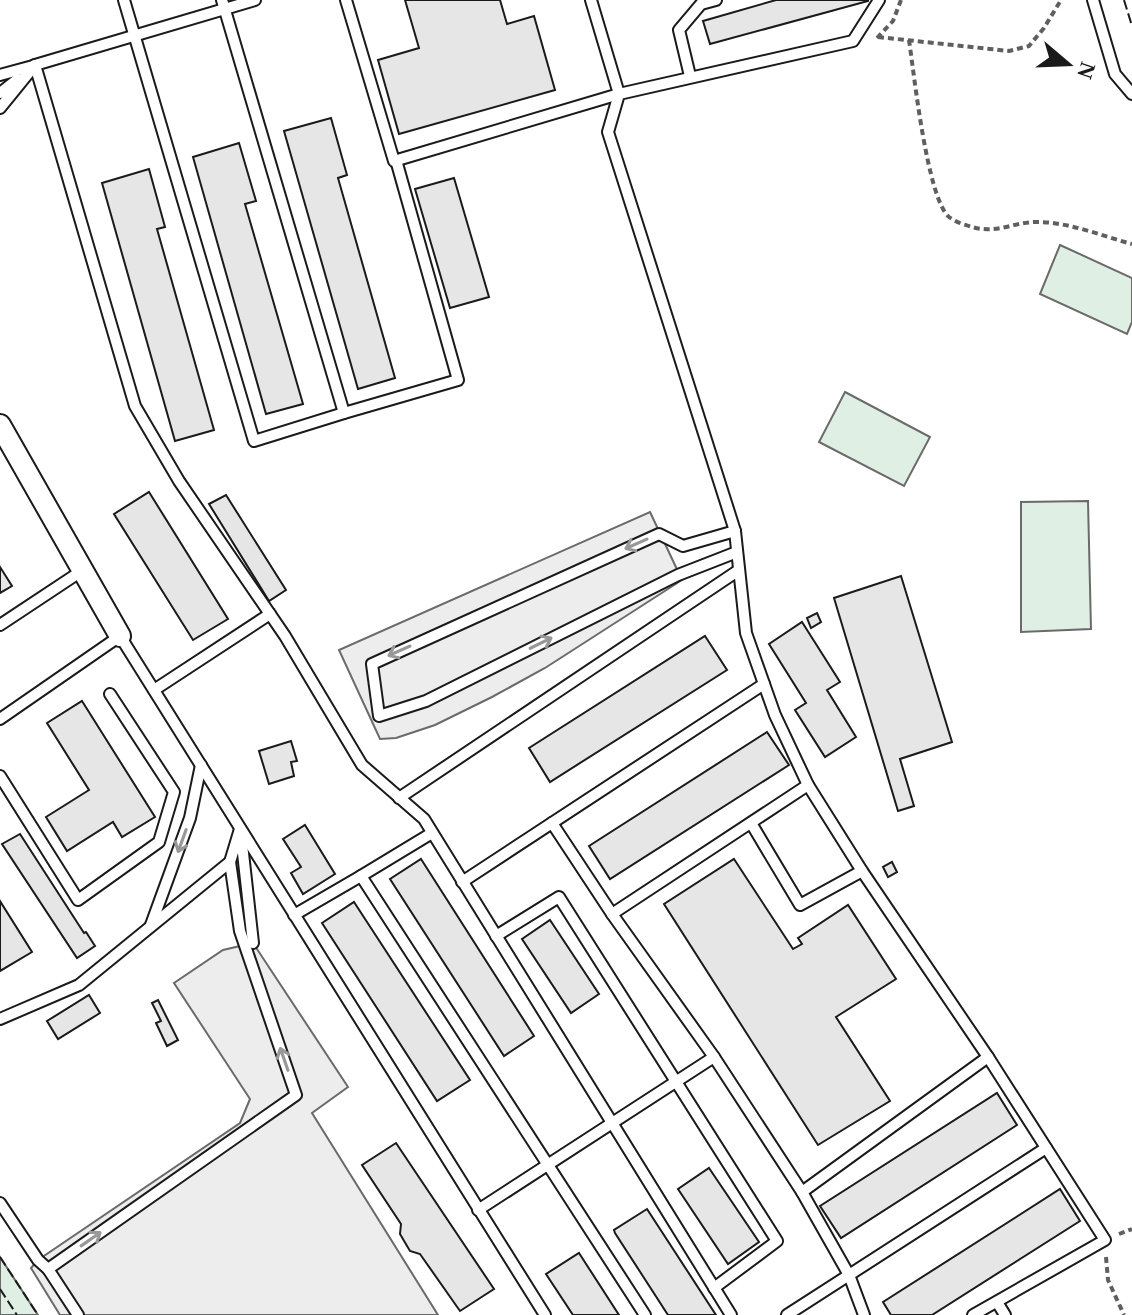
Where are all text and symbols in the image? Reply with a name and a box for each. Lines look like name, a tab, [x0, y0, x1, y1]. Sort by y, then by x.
north arrow	[1028, 24, 1108, 104]
text: N	[1072, 59, 1101, 82]
one-way arrow	[624, 537, 648, 552]
one-way arrow	[529, 635, 553, 651]
one-way arrow	[387, 645, 412, 660]
one-way arrow	[174, 828, 188, 852]
one-way arrow	[275, 1047, 290, 1072]
one-way arrow	[79, 1231, 101, 1247]

